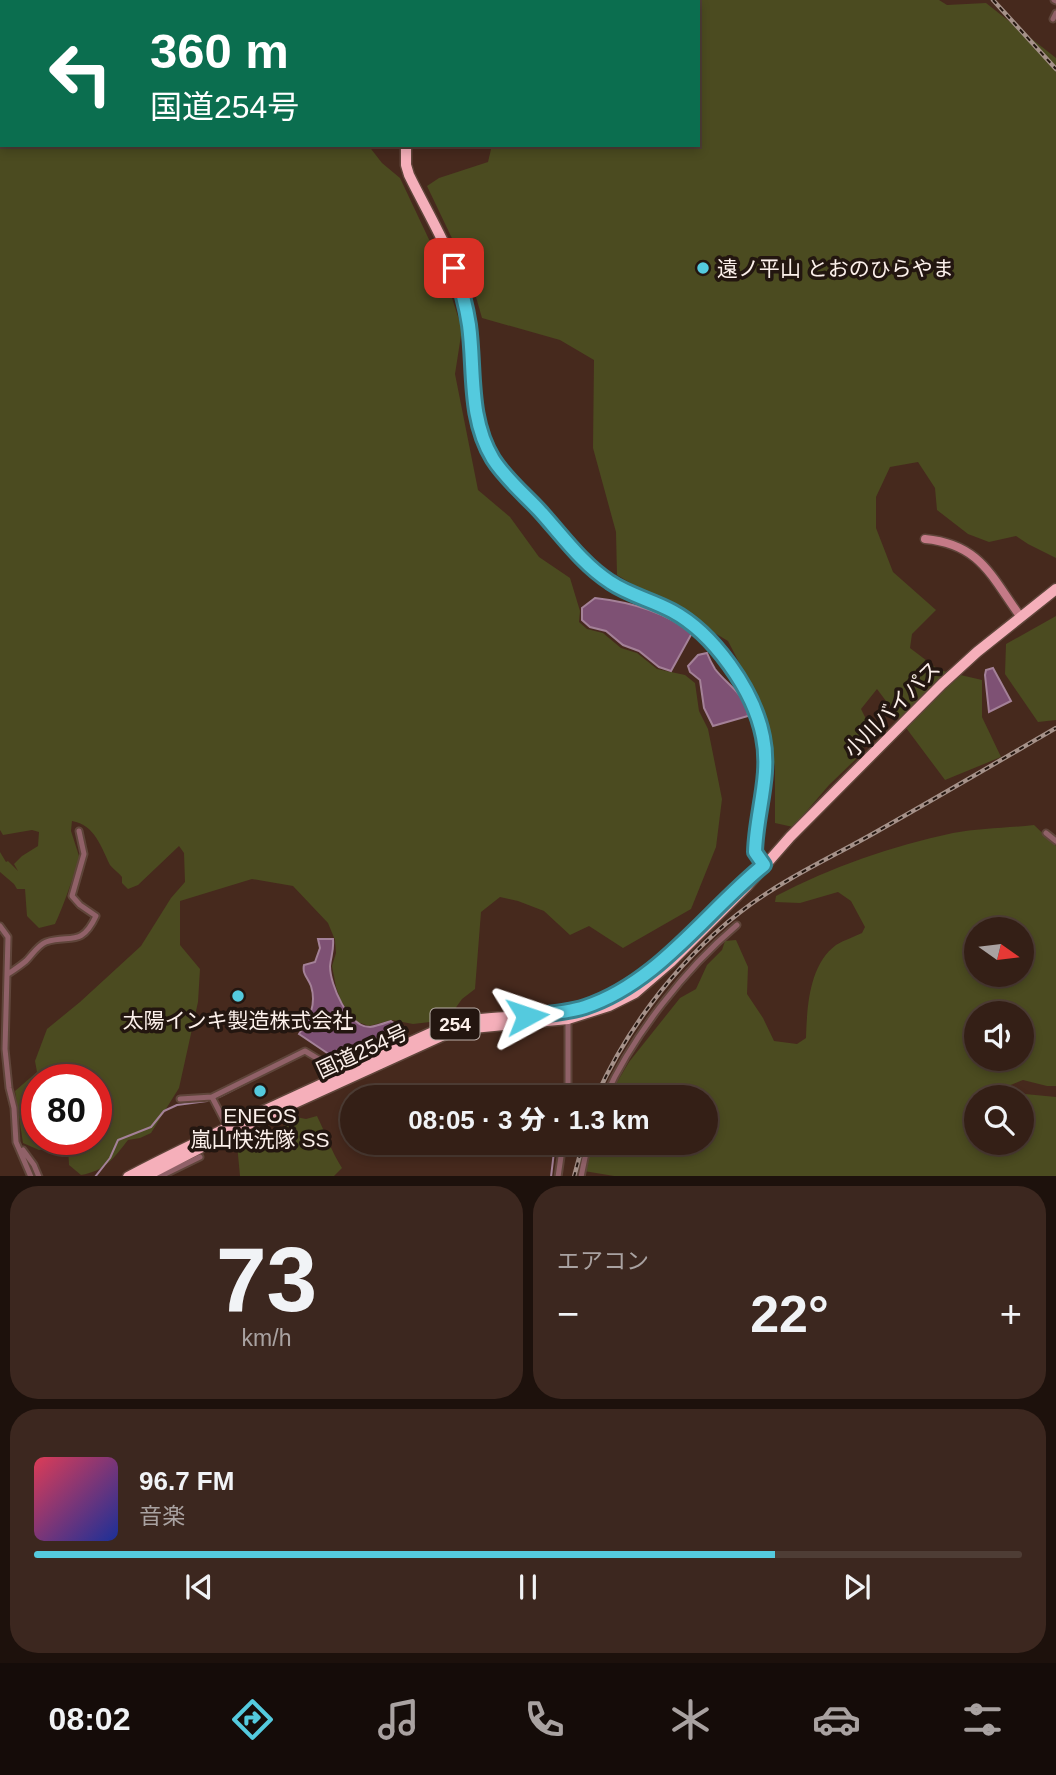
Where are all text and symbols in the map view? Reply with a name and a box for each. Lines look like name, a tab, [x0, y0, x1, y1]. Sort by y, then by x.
text: 360 m	[150, 24, 289, 78]
icon: left	[35, 28, 126, 119]
text: 国道254号	[150, 89, 299, 125]
pin	[424, 238, 484, 298]
icon: arrive	[435, 249, 473, 287]
place label: 遠ノ平山 とおのひらやま	[717, 257, 954, 280]
marker: 遠ノ平山 とおのひらやま	[695, 260, 711, 276]
street label: 小川バイパス	[839, 656, 945, 762]
north arrow	[964, 917, 1034, 987]
map controls	[964, 917, 1034, 1155]
position arrow	[490, 979, 564, 1053]
marker: 太陽インキ製造株式会社	[230, 988, 246, 1004]
button: sound	[964, 1001, 1034, 1071]
road number: 254	[430, 1008, 480, 1040]
place label: 太陽インキ製造株式会社	[123, 1009, 354, 1032]
street label: 国道254号	[313, 1020, 411, 1082]
speed limit sign: 80	[21, 1064, 112, 1155]
marker: ENEOS 嵐山快洗隊 SS	[252, 1083, 268, 1099]
button: search	[964, 1085, 1034, 1155]
place label: ENEOS 嵐山快洗隊 SS	[191, 1104, 329, 1151]
text: 08:05 · 3 分 · 1.3 km	[408, 1105, 650, 1135]
text: 73	[216, 1229, 317, 1330]
text: エアコン	[557, 1248, 649, 1274]
text: 22°	[750, 1285, 829, 1343]
text: −	[557, 1293, 579, 1335]
text: +	[1000, 1293, 1022, 1335]
text: km/h	[242, 1325, 291, 1351]
text: 96.7 FM	[139, 1466, 234, 1496]
text: 音楽	[139, 1503, 185, 1529]
icon: previous	[180, 1568, 218, 1606]
icon: pause	[509, 1568, 547, 1606]
icon: next	[838, 1568, 876, 1606]
icon: directions	[228, 1695, 277, 1744]
icon: music	[374, 1695, 423, 1744]
icon: phone	[520, 1695, 569, 1744]
icon: climate	[666, 1695, 715, 1744]
icon: car	[812, 1695, 861, 1744]
icon: filters	[958, 1695, 1007, 1744]
text: 08:02	[49, 1701, 130, 1737]

